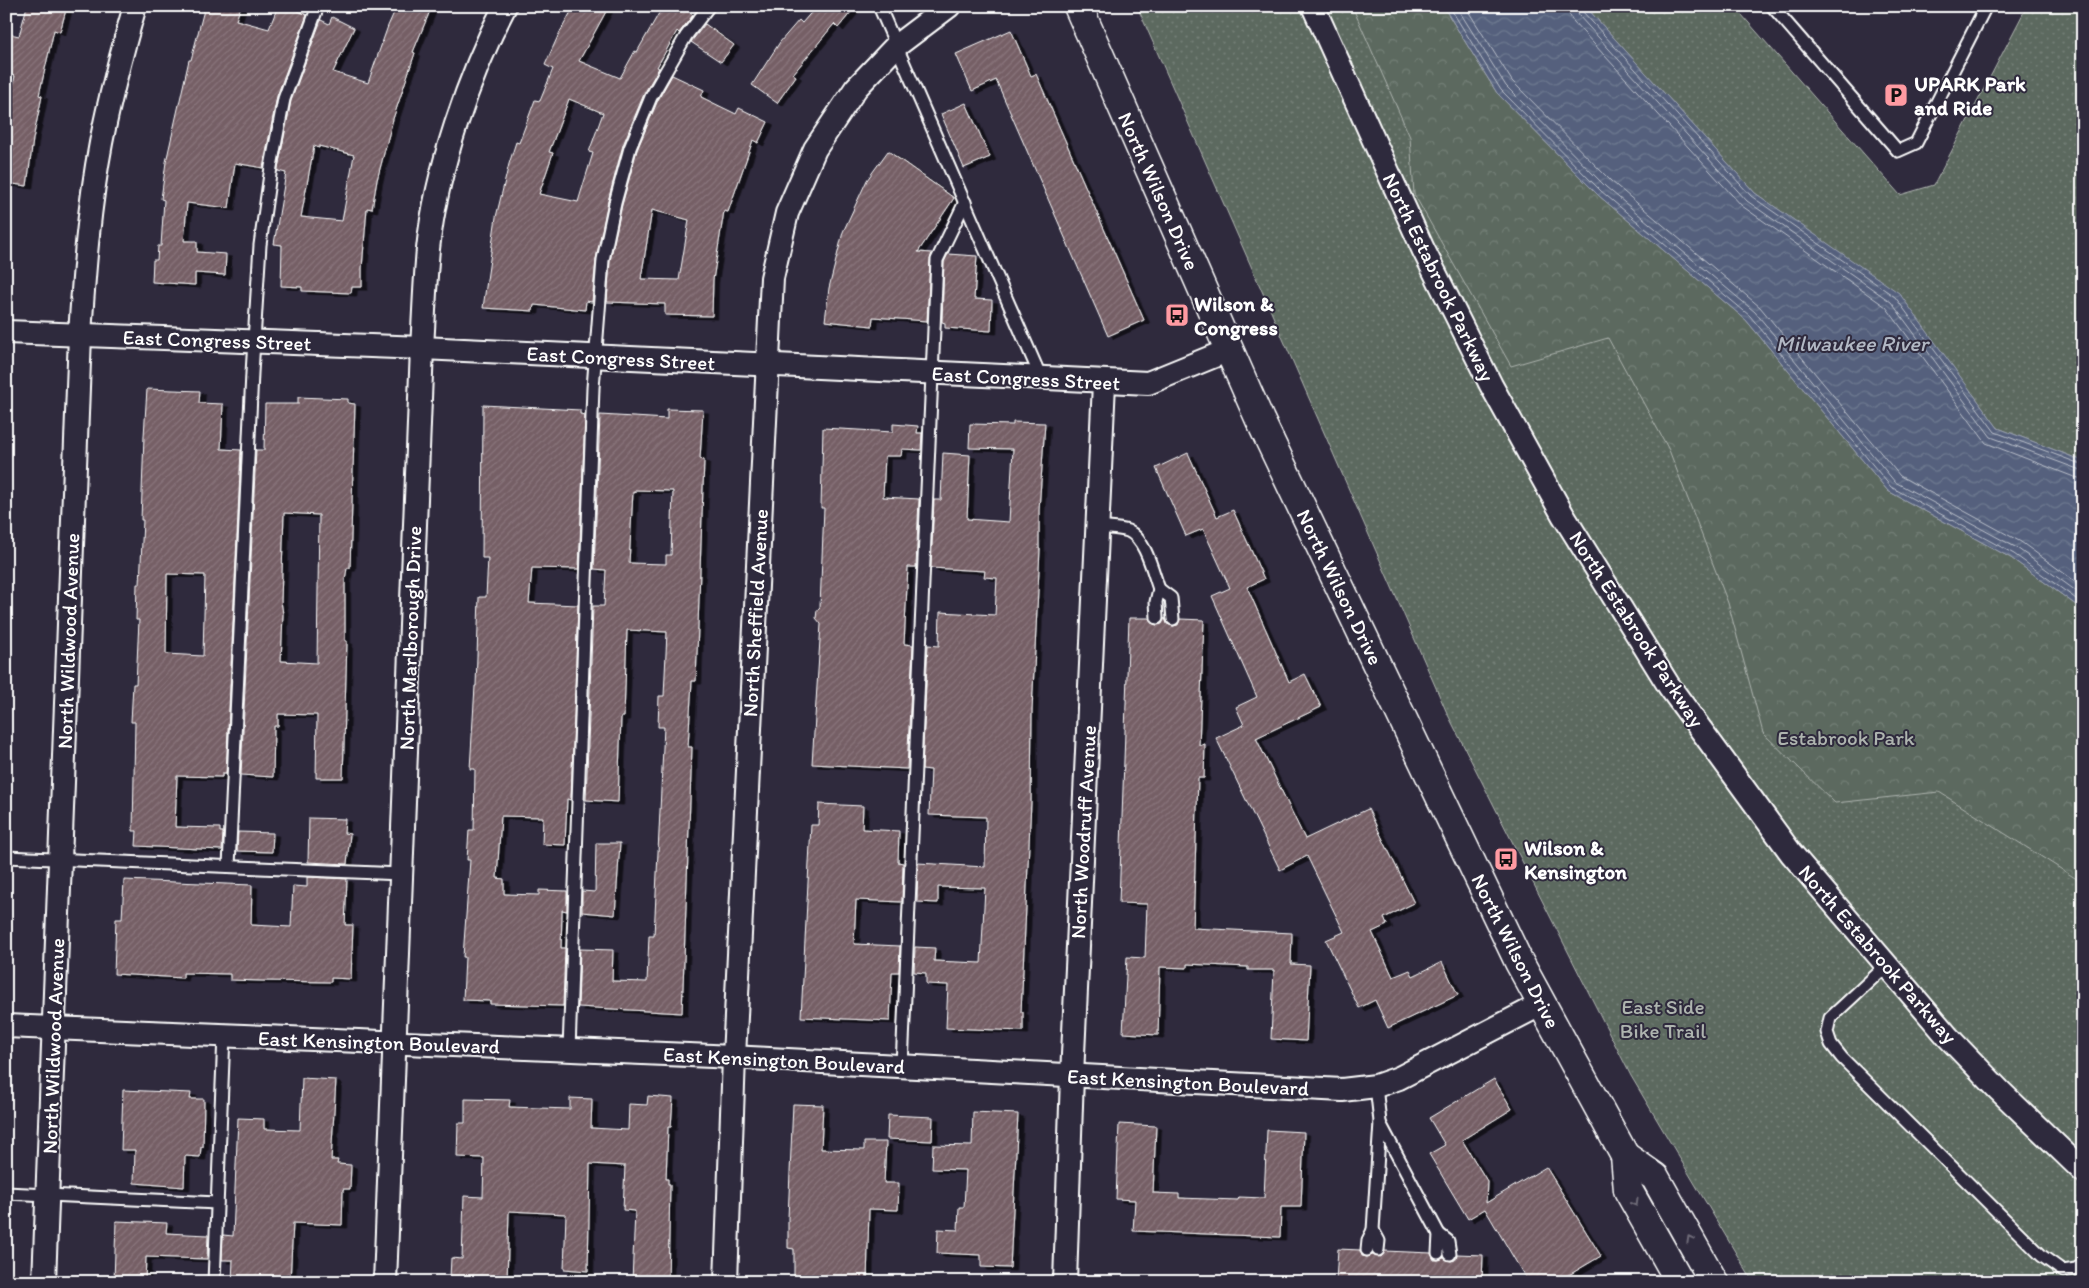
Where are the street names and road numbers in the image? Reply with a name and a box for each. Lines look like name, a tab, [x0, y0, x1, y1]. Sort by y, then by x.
street label: North Wilson Drive	[1113, 108, 1205, 274]
street label: North Estabrook Parkway	[1378, 169, 1500, 385]
street label: East Congress Street	[122, 324, 312, 356]
street label: East Congress Street	[526, 341, 716, 375]
street label: East Congress Street	[931, 361, 1121, 395]
street label: North Wilson Drive	[1291, 505, 1389, 669]
street label: North Sheffield Avenue	[737, 508, 773, 718]
street label: North Marlborough Drive	[394, 525, 426, 751]
street label: North Estabrook Parkway	[1564, 526, 1710, 732]
street label: North Wildwood Avenue	[52, 532, 84, 750]
street label: North Woodruff Avenue	[1065, 724, 1101, 940]
street label: North Estabrook Parkway	[1793, 859, 1963, 1049]
street label: North Wilson Drive	[1466, 869, 1566, 1033]
street label: North Wildwood Avenue	[37, 937, 69, 1155]
street label: East Kensington Boulevard	[258, 1025, 501, 1059]
street label: East Kensington Boulevard	[662, 1041, 906, 1079]
street label: East Kensington Boulevard	[1066, 1063, 1310, 1101]

